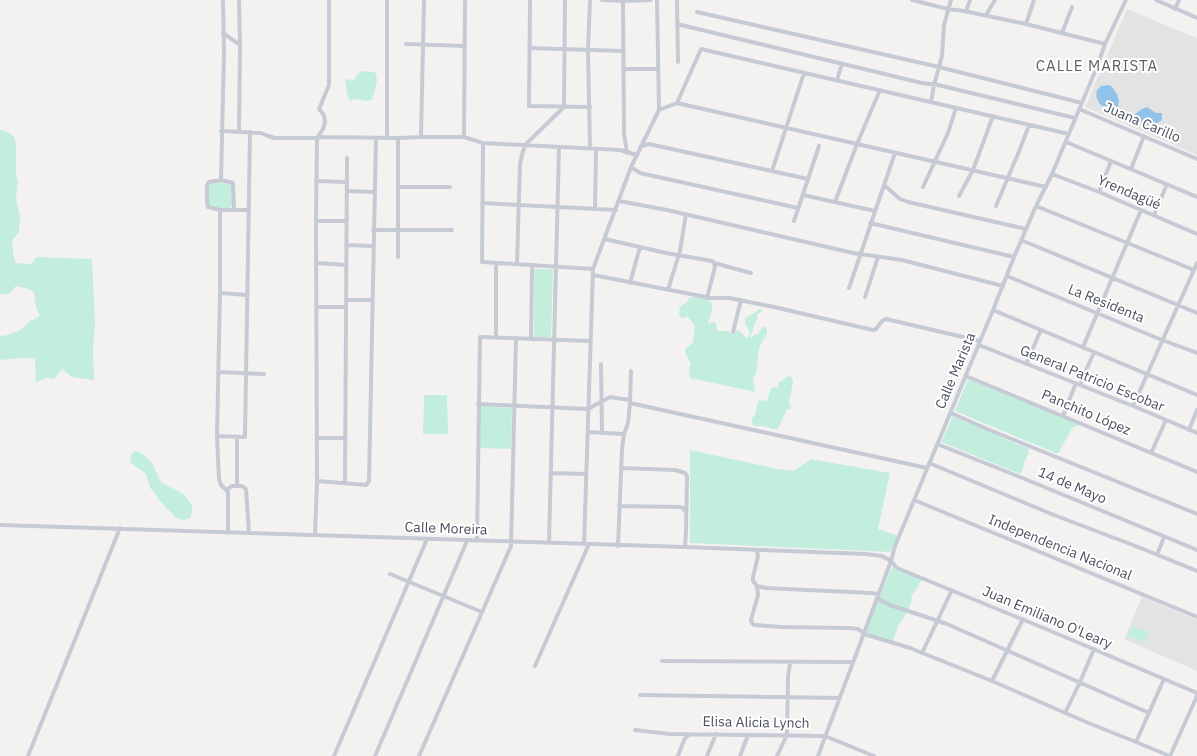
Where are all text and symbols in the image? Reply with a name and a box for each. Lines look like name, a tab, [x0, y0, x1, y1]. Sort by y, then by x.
district label: CALLE MARISTA	[1034, 58, 1160, 76]
street label: Juana Carillo	[1101, 99, 1183, 147]
street label: Yrendagüé	[1095, 172, 1163, 214]
street label: La Residenta	[1065, 281, 1147, 327]
street label: Calle Marista	[932, 330, 980, 412]
street label: General Patricio Escobar	[1017, 342, 1167, 416]
street label: Panchito López	[1039, 387, 1133, 439]
street label: 14 de Mayo	[1035, 464, 1109, 508]
street label: Independencia Nacional	[986, 512, 1134, 584]
street label: Calle Moreira	[404, 519, 488, 539]
street label: Juan Emiliano O'Leary	[980, 583, 1114, 653]
street label: Elisa Alicia Lynch	[702, 714, 810, 732]

